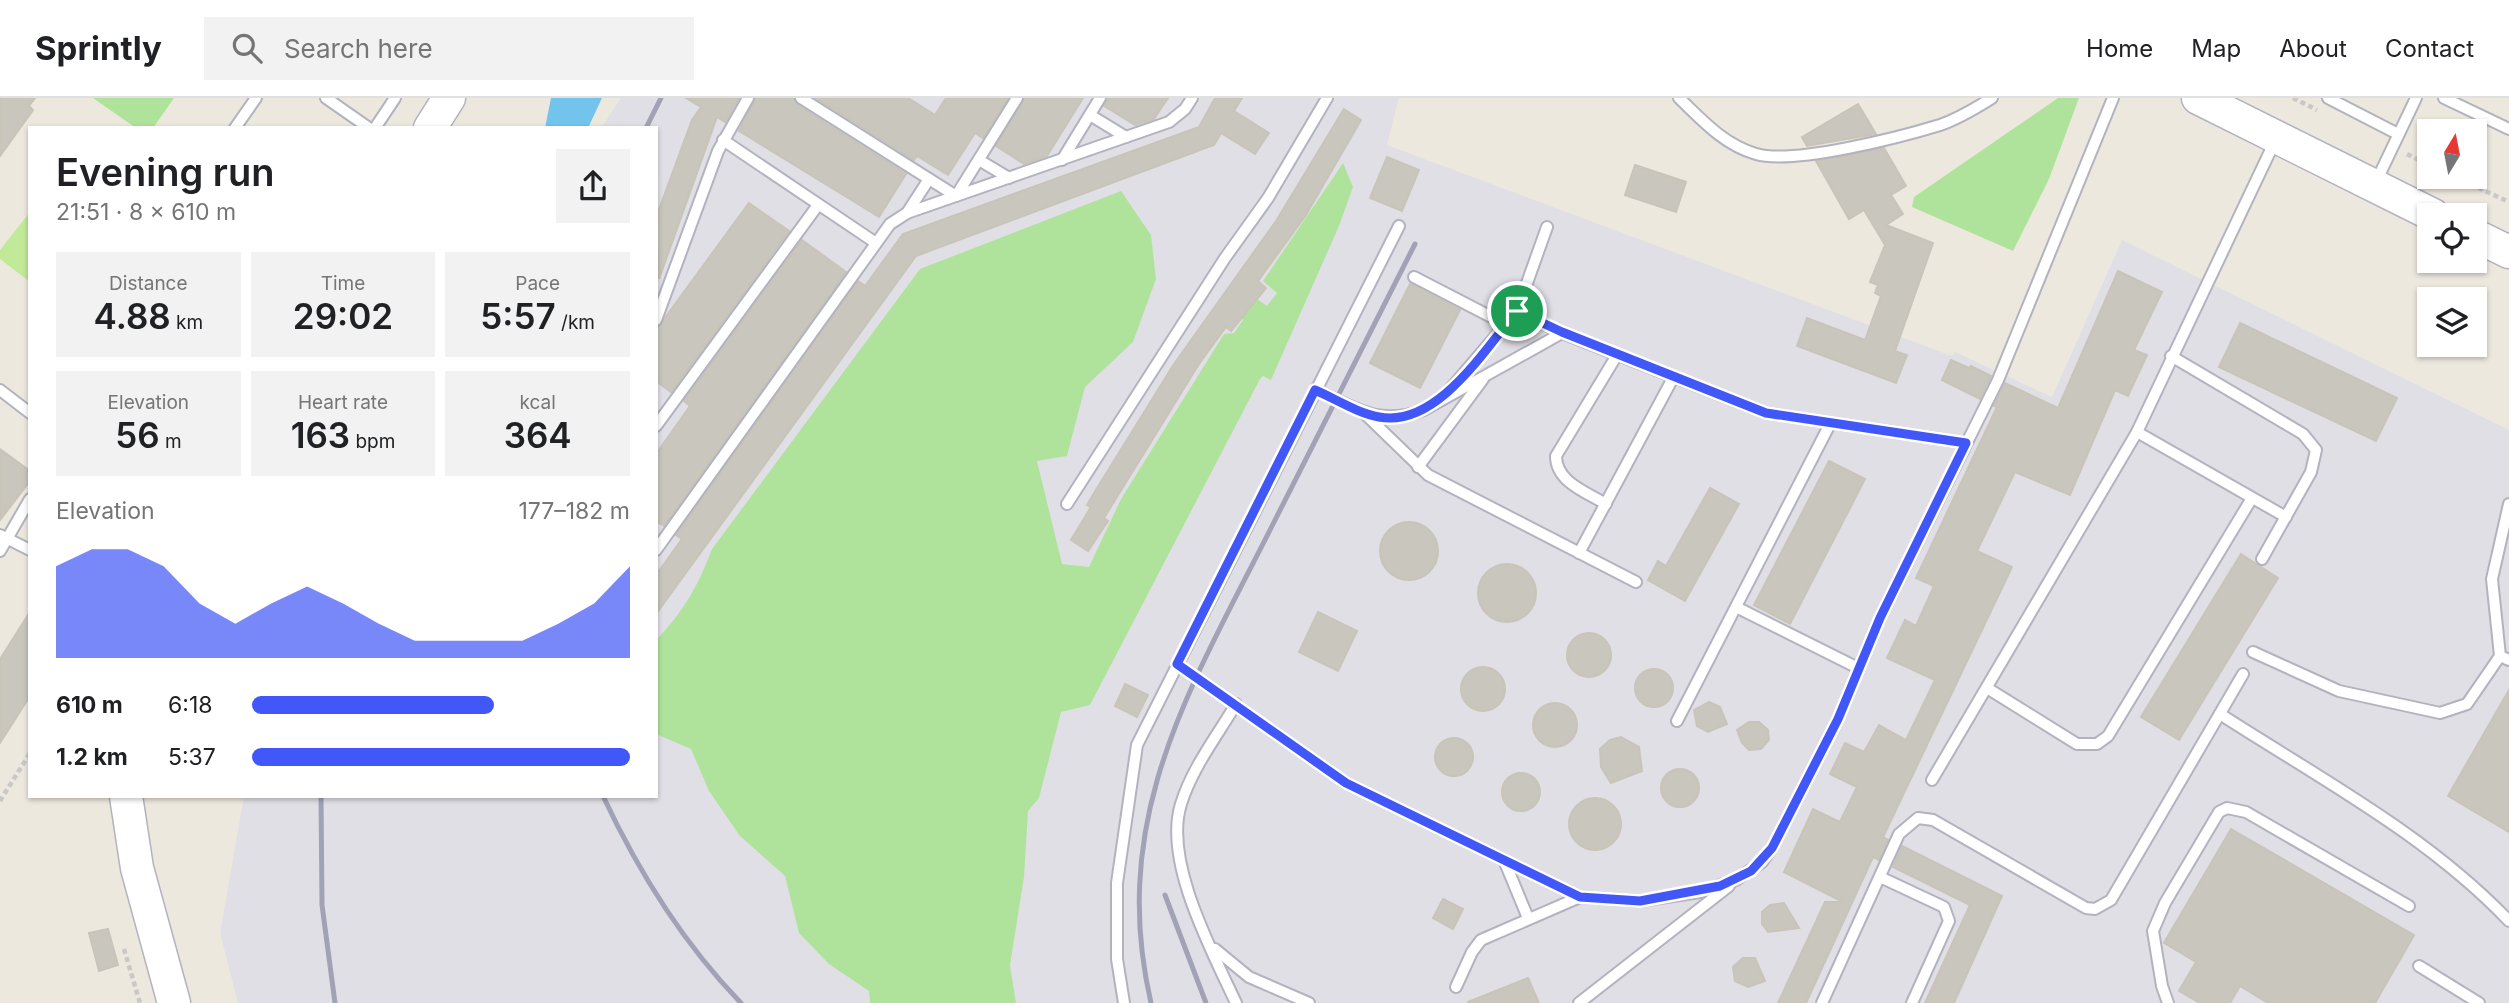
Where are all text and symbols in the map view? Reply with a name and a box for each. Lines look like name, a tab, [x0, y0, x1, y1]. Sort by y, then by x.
search box	[204, 17, 694, 80]
text: Sprintly	[35, 28, 162, 68]
icon: search	[228, 29, 266, 67]
text: Search here	[284, 33, 433, 64]
text: Home	[2086, 34, 2153, 63]
text: Map	[2191, 34, 2241, 63]
text: About	[2279, 34, 2347, 63]
text: Contact	[2385, 34, 2474, 63]
north arrow	[2417, 119, 2487, 189]
map controls	[2417, 119, 2487, 357]
text: Evening run	[56, 149, 274, 195]
button: share	[556, 149, 630, 223]
text: 21:51 · 8 × 610 m	[56, 198, 236, 226]
button: locate	[2417, 203, 2487, 273]
text: Distance	[109, 272, 188, 295]
text: Time	[321, 272, 365, 295]
text: Pace	[515, 272, 560, 295]
pin	[1487, 281, 1547, 341]
button: layers	[2417, 287, 2487, 357]
icon: arrive	[1498, 292, 1536, 330]
text: 4.88	[94, 295, 171, 337]
text: 29:02	[293, 295, 393, 337]
text: 5:57	[480, 295, 556, 337]
text: km	[171, 311, 203, 334]
text: /km	[556, 311, 595, 334]
text: Elevation	[108, 391, 189, 414]
text: Heart rate	[298, 391, 388, 414]
text: kcal	[520, 391, 556, 414]
text: 56	[115, 414, 160, 456]
text: 163	[291, 414, 350, 456]
text: 364	[504, 414, 572, 456]
text: m	[160, 430, 182, 453]
text: bpm	[350, 430, 395, 453]
text: Elevation	[56, 497, 155, 525]
text: 177–182 m	[518, 497, 630, 525]
text: 610 m	[56, 691, 123, 719]
text: 6:18	[168, 691, 212, 719]
text: 1.2 km	[56, 743, 128, 771]
text: 5:37	[168, 743, 216, 771]

